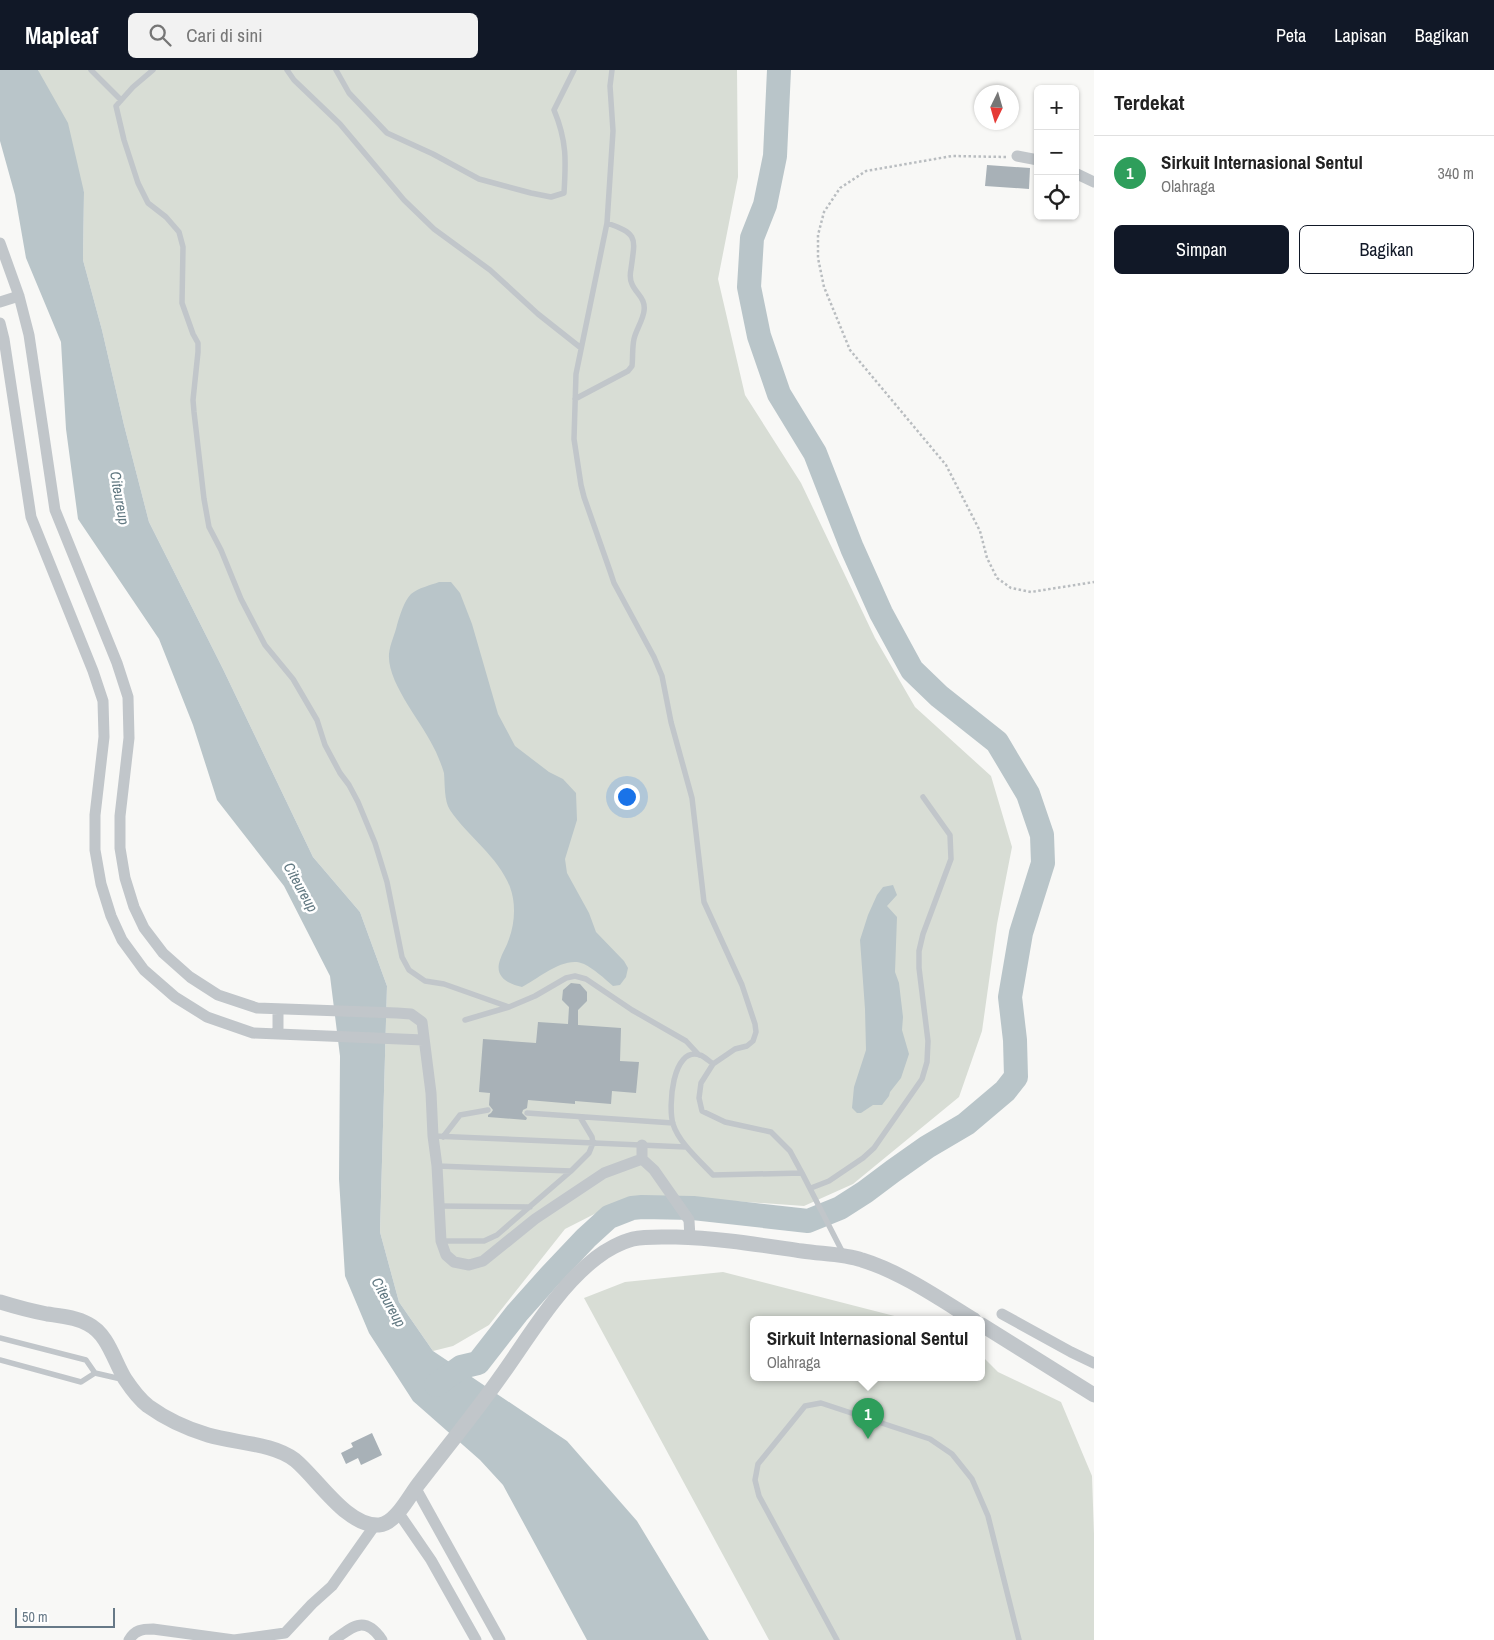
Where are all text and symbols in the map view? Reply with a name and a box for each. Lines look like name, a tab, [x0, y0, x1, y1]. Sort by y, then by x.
search box	[128, 13, 478, 58]
text: Mapleaf	[25, 19, 98, 51]
icon: search	[146, 21, 174, 49]
text: Cari di sini	[186, 22, 263, 48]
text: Peta	[1276, 23, 1306, 48]
text: Lapisan	[1334, 23, 1387, 48]
text: Bagikan	[1415, 23, 1469, 48]
north arrow	[974, 85, 1019, 130]
map controls	[1034, 85, 1079, 220]
button: +	[1034, 85, 1079, 130]
text: Terdekat	[1114, 88, 1185, 117]
button: −	[1034, 130, 1079, 175]
text: Sirkuit Internasional Sentul	[1161, 149, 1363, 175]
text: 1	[1126, 162, 1134, 184]
text: 340 m	[1438, 162, 1474, 184]
button: locate	[1034, 175, 1079, 220]
text: Olahraga	[1161, 175, 1215, 197]
button: Simpan	[1114, 225, 1289, 274]
button: Bagikan	[1299, 225, 1474, 274]
water label: Citeureup	[105, 470, 135, 527]
your location	[614, 784, 640, 810]
water label: Citeureup	[279, 858, 323, 916]
water label: Citeureup	[367, 1273, 411, 1331]
popup	[750, 1316, 985, 1381]
text: Sirkuit Internasional Sentul	[767, 1325, 968, 1351]
text: Olahraga	[767, 1351, 821, 1373]
pin: 1	[852, 1398, 884, 1439]
scale bar	[15, 1605, 115, 1628]
text: 50 m	[22, 1608, 48, 1626]

